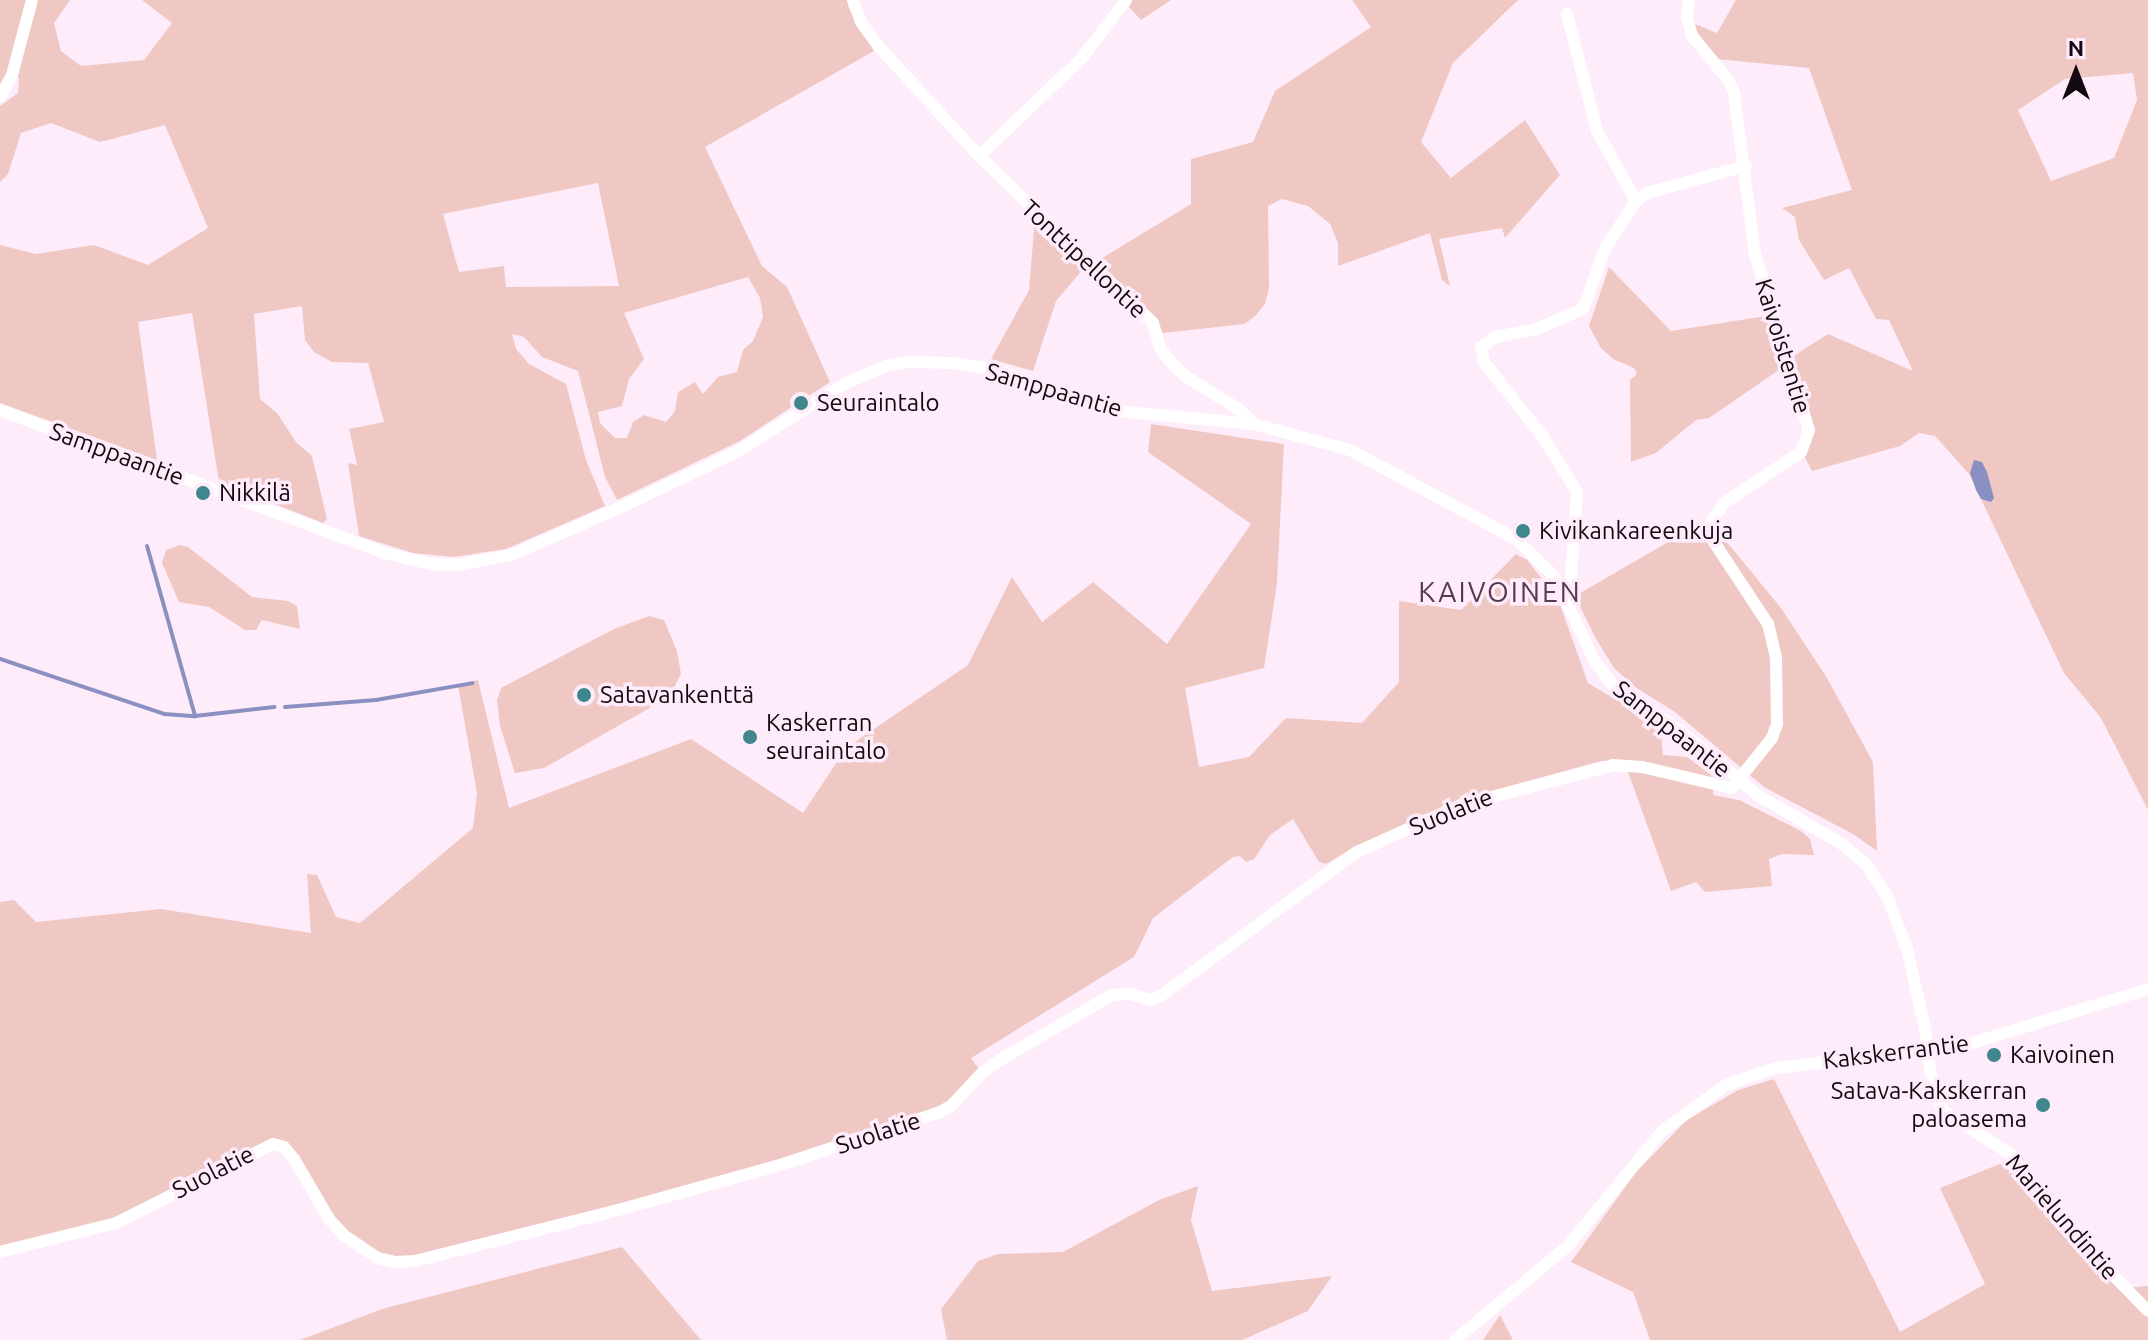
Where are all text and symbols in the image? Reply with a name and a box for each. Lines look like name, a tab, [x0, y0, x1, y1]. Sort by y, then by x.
north arrow	[2036, 32, 2116, 112]
text: N	[2068, 35, 2084, 60]
street label: Tonttipellontie	[1015, 194, 1153, 324]
street label: Kaivoistentie	[1749, 275, 1817, 417]
street label: Samppaantie	[982, 357, 1126, 423]
place label: Seuraintalo	[817, 389, 940, 417]
marker: Seuraintalo	[792, 394, 810, 412]
street label: Samppaantie	[46, 416, 188, 492]
place label: Nikkilä	[219, 479, 291, 507]
marker: Nikkilä	[194, 484, 212, 502]
place label: Kivikankareenkuja	[1539, 517, 1733, 545]
marker: Kivikankareenkuja	[1514, 522, 1532, 540]
district label: KAIVOINEN	[1418, 575, 1582, 609]
street label: Samppaantie	[1608, 674, 1736, 784]
place label: Satavankenttä	[600, 681, 754, 709]
marker: Satavankenttä	[575, 686, 593, 704]
place label: Kaskerran seuraintalo	[766, 709, 886, 765]
marker: Kaskerran seuraintalo	[741, 728, 759, 746]
street label: Suolatie	[1405, 782, 1497, 842]
street label: Kakskerrantie	[1821, 1029, 1971, 1075]
place label: Kaivoinen	[2010, 1041, 2115, 1069]
marker: Kaivoinen	[1985, 1046, 2003, 1064]
place label: Satava-Kakskerran paloasema	[1831, 1077, 2027, 1133]
marker: Satava-Kakskerran paloasema	[2034, 1096, 2052, 1114]
street label: Suolatie	[832, 1106, 924, 1160]
street label: Suolatie	[167, 1139, 259, 1205]
street label: Marielundintie	[2000, 1148, 2124, 1286]

